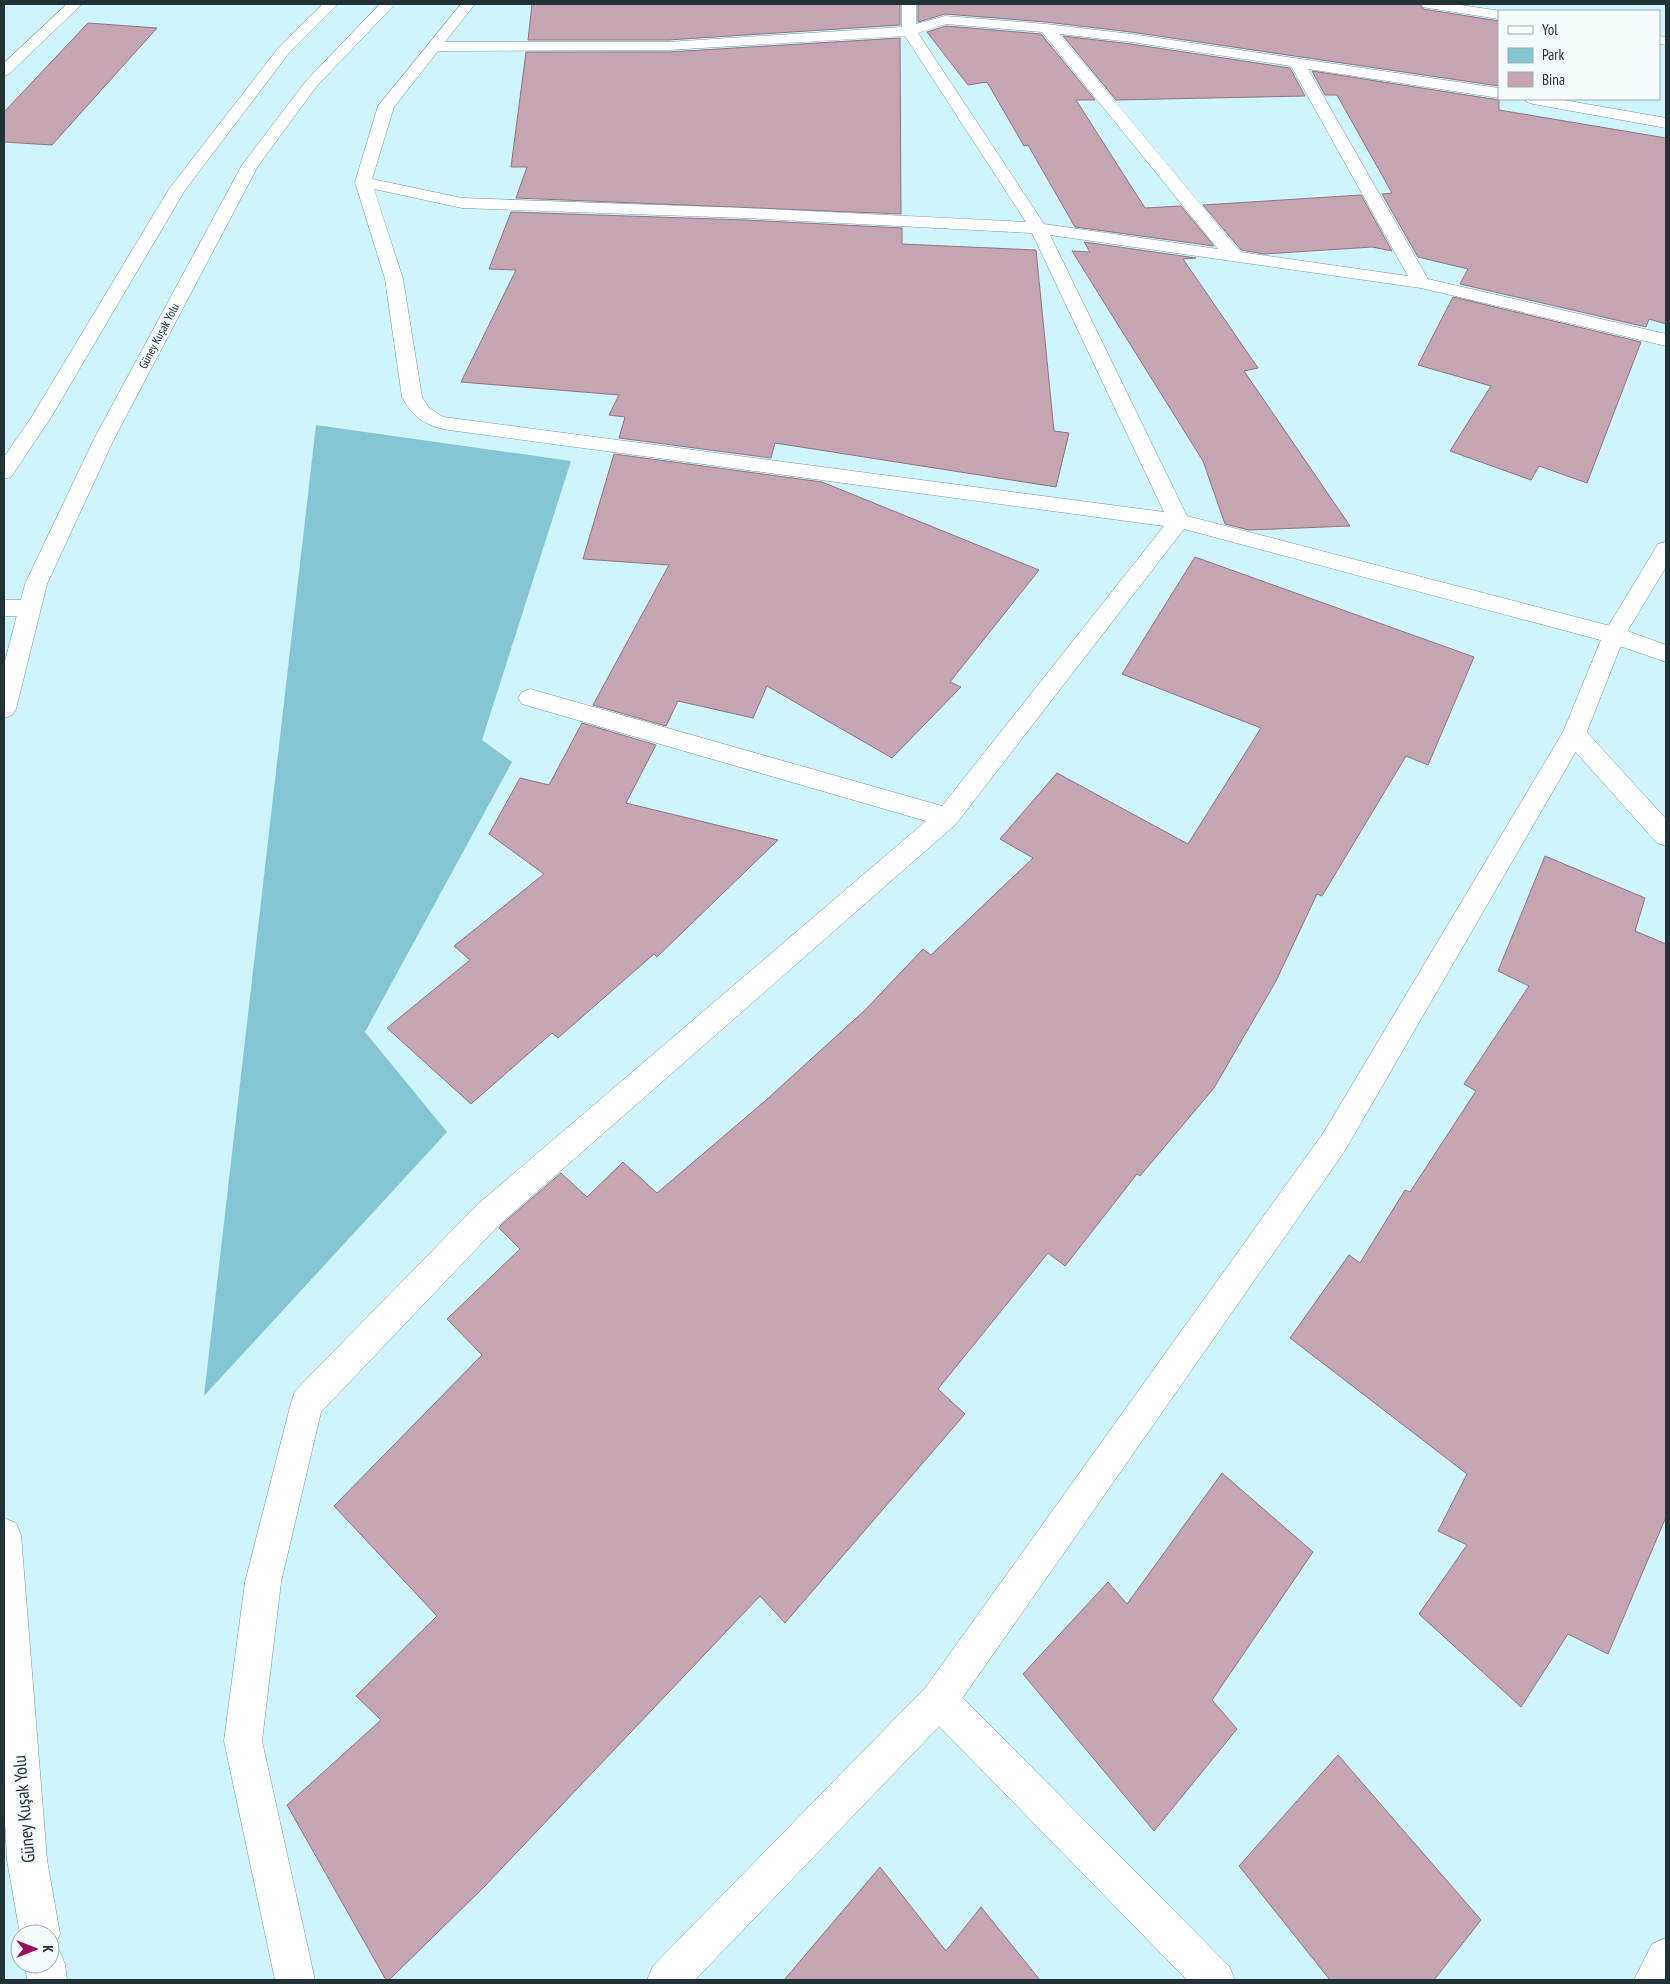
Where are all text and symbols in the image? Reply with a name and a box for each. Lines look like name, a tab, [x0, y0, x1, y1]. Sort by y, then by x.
legend	[1498, 10, 1660, 100]
text: Yol	[1542, 20, 1558, 39]
text: Park	[1542, 45, 1564, 64]
text: Bina	[1542, 70, 1565, 89]
street label: Güney Kuşak Yolu	[135, 300, 182, 371]
street label: Güney Kuşak Yolu	[7, 1754, 40, 1864]
north arrow	[10, 1924, 60, 1974]
text: K	[39, 1945, 57, 1953]

